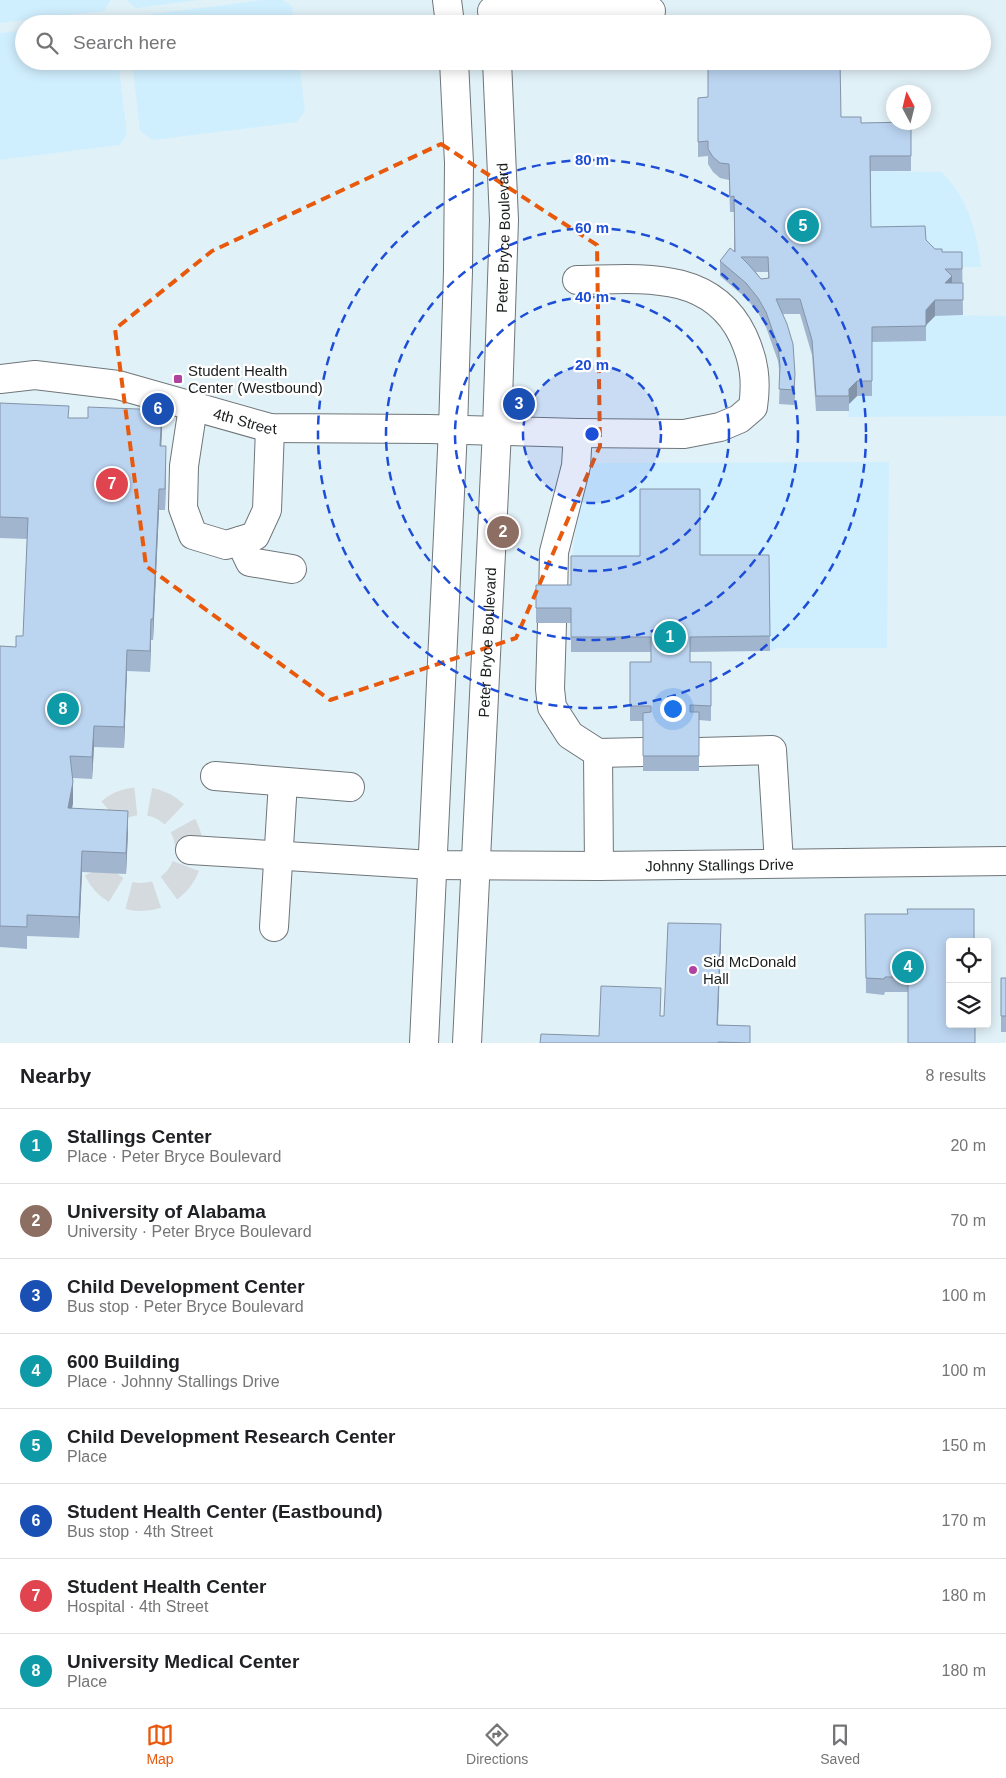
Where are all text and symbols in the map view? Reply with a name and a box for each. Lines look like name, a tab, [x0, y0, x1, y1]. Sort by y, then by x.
search box	[15, 15, 991, 70]
icon: search	[33, 29, 61, 57]
text: Search here	[73, 32, 177, 53]
north arrow	[886, 85, 931, 130]
text: 80 m	[575, 151, 609, 168]
street label: Peter Bryce Boulevard	[492, 162, 513, 313]
pin: 5	[787, 207, 819, 245]
text: 60 m	[575, 219, 609, 236]
text: 40 m	[575, 288, 609, 305]
text: 20 m	[575, 356, 609, 373]
place label: Student Health Center (Westbound)	[188, 362, 323, 396]
marker: Student Health Center (Westbound)	[172, 373, 184, 385]
pin: 3	[503, 385, 535, 423]
pin: 6	[142, 390, 174, 428]
street label: 4th Street	[212, 404, 278, 437]
centre of rings	[583, 425, 601, 443]
pin: 7	[96, 465, 128, 503]
pin: 2	[487, 513, 519, 551]
street label: Peter Bryce Boulevard	[474, 567, 499, 718]
pin: 1	[654, 618, 686, 656]
pin: 8	[47, 690, 79, 728]
your location	[660, 696, 686, 722]
street label: Johnny Stallings Drive	[645, 855, 794, 874]
map controls	[946, 938, 991, 1028]
button: locate	[946, 938, 991, 983]
pin: 4	[892, 948, 924, 986]
place label: Sid McDonald Hall	[703, 953, 796, 987]
marker: Sid McDonald Hall	[687, 964, 699, 976]
button: layers	[946, 983, 991, 1028]
text: Nearby	[20, 1064, 91, 1087]
text: 8 results	[926, 1067, 986, 1084]
text: Stallings Center	[67, 1126, 212, 1147]
text: 1	[32, 1137, 40, 1154]
text: 20 m	[950, 1137, 986, 1154]
text: Place · Peter Bryce Boulevard	[67, 1148, 281, 1165]
text: University of Alabama	[67, 1201, 266, 1222]
text: 2	[32, 1212, 40, 1229]
text: 70 m	[950, 1212, 986, 1229]
text: University · Peter Bryce Boulevard	[67, 1223, 312, 1240]
text: Child Development Center	[67, 1276, 305, 1297]
text: 3	[32, 1287, 40, 1304]
text: 100 m	[942, 1287, 986, 1304]
text: Bus stop · Peter Bryce Boulevard	[67, 1298, 304, 1315]
text: 600 Building	[67, 1351, 180, 1372]
text: 4	[32, 1362, 40, 1379]
text: 100 m	[942, 1362, 986, 1379]
text: Place · Johnny Stallings Drive	[67, 1373, 280, 1390]
text: Child Development Research Center	[67, 1426, 395, 1447]
text: 5	[32, 1437, 40, 1454]
text: 150 m	[942, 1437, 986, 1454]
text: Place	[67, 1448, 107, 1465]
text: Student Health Center (Eastbound)	[67, 1501, 383, 1522]
text: 6	[32, 1512, 40, 1529]
text: 170 m	[942, 1512, 986, 1529]
text: Bus stop · 4th Street	[67, 1523, 213, 1540]
text: Student Health Center	[67, 1576, 267, 1597]
text: 7	[32, 1587, 40, 1604]
text: 180 m	[942, 1587, 986, 1604]
text: Hospital · 4th Street	[67, 1598, 208, 1615]
text: University Medical Center	[67, 1651, 299, 1672]
text: 8	[32, 1662, 40, 1679]
text: 180 m	[942, 1662, 986, 1679]
text: Place	[67, 1673, 107, 1690]
tab: Map	[146, 1721, 174, 1767]
tab: Directions	[466, 1721, 528, 1767]
tab: Saved	[820, 1721, 860, 1767]

